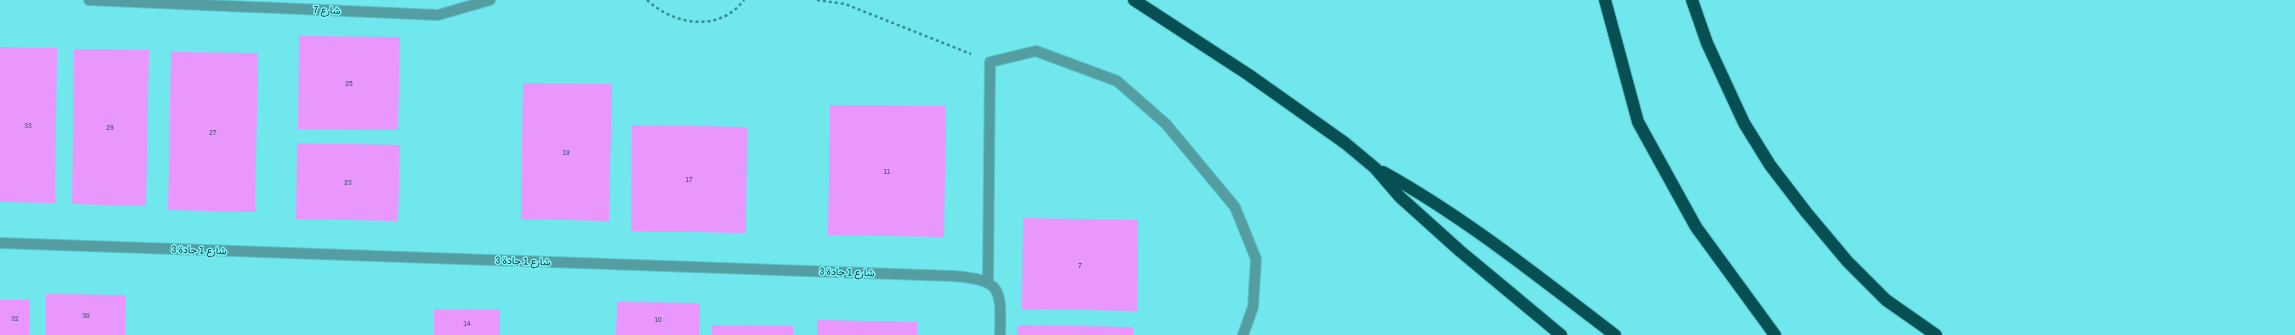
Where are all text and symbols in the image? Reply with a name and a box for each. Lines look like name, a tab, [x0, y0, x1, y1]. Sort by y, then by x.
street label: شارع 7	[313, 3, 341, 17]
house number: 25	[345, 78, 353, 88]
house number: 33	[24, 120, 32, 130]
house number: 29	[106, 122, 114, 132]
house number: 27	[209, 127, 217, 137]
house number: 19	[562, 147, 570, 157]
house number: 11	[884, 166, 891, 176]
house number: 17	[685, 174, 693, 184]
house number: 23	[344, 177, 352, 187]
street label: شارع 1 جادة 3	[171, 243, 227, 257]
street label: شارع 1 جادة 3	[495, 254, 551, 268]
house number: 7	[1078, 260, 1082, 270]
street label: شارع 1 جادة 3	[819, 265, 875, 279]
house number: 30	[82, 310, 90, 320]
house number: 32	[11, 313, 19, 323]
house number: 10	[654, 314, 662, 324]
house number: 14	[463, 318, 471, 328]

